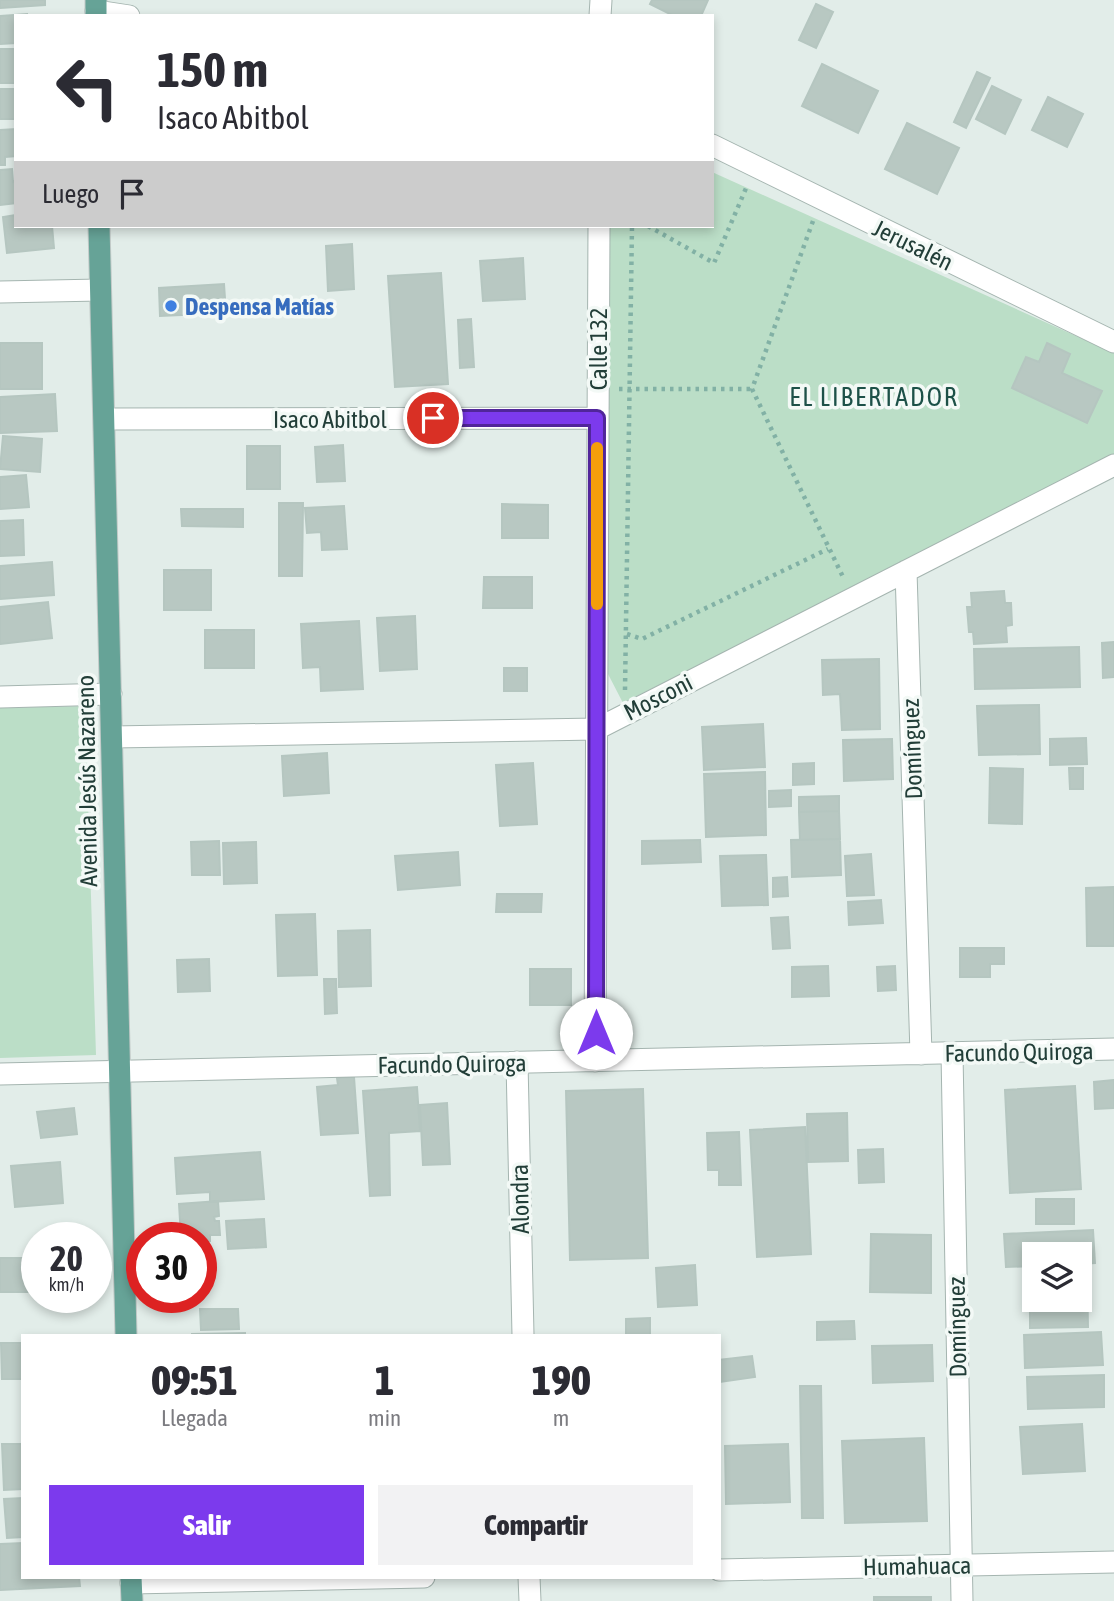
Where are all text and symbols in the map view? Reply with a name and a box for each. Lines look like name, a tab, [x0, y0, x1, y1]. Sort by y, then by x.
text: 150 m	[157, 41, 268, 97]
icon: left	[42, 42, 133, 133]
text: Isaco Abitbol	[157, 99, 309, 136]
icon: arrive	[113, 175, 151, 213]
text: Luego	[42, 179, 99, 209]
street label: Jerusalén	[869, 214, 957, 276]
place label: Despensa Matías	[185, 293, 334, 320]
marker: Despensa Matías	[163, 298, 179, 314]
street label: Calle 132	[585, 308, 612, 390]
district label: EL LIBERTADOR	[789, 382, 959, 412]
pin	[403, 388, 463, 448]
icon: arrive	[414, 399, 452, 437]
street label: Isaco Abitbol	[273, 406, 388, 433]
street label: Mosconi	[619, 668, 697, 726]
street label: Avenida Jesús Nazareno	[72, 675, 102, 887]
street label: Domínguez	[897, 698, 927, 800]
position arrow	[559, 996, 633, 1070]
street label: Facundo Quiroga	[944, 1037, 1094, 1067]
street label: Facundo Quiroga	[377, 1049, 527, 1079]
street label: Alondra	[506, 1164, 534, 1234]
speed limit sign: 30	[126, 1222, 217, 1313]
text: 20	[50, 1238, 83, 1278]
map controls	[1022, 1242, 1092, 1312]
button: layers	[1022, 1242, 1092, 1312]
text: km/h	[49, 1274, 84, 1295]
street label: Domínguez	[943, 1276, 971, 1378]
text: 09:51	[151, 1356, 238, 1404]
text: 1	[375, 1356, 394, 1404]
text: 190	[531, 1356, 591, 1404]
text: Llegada	[161, 1405, 228, 1431]
text: min	[368, 1405, 401, 1431]
text: m	[553, 1405, 569, 1431]
button: Salir	[49, 1485, 364, 1565]
button: Compartir	[378, 1485, 693, 1565]
street label: Humahuaca	[863, 1552, 971, 1580]

